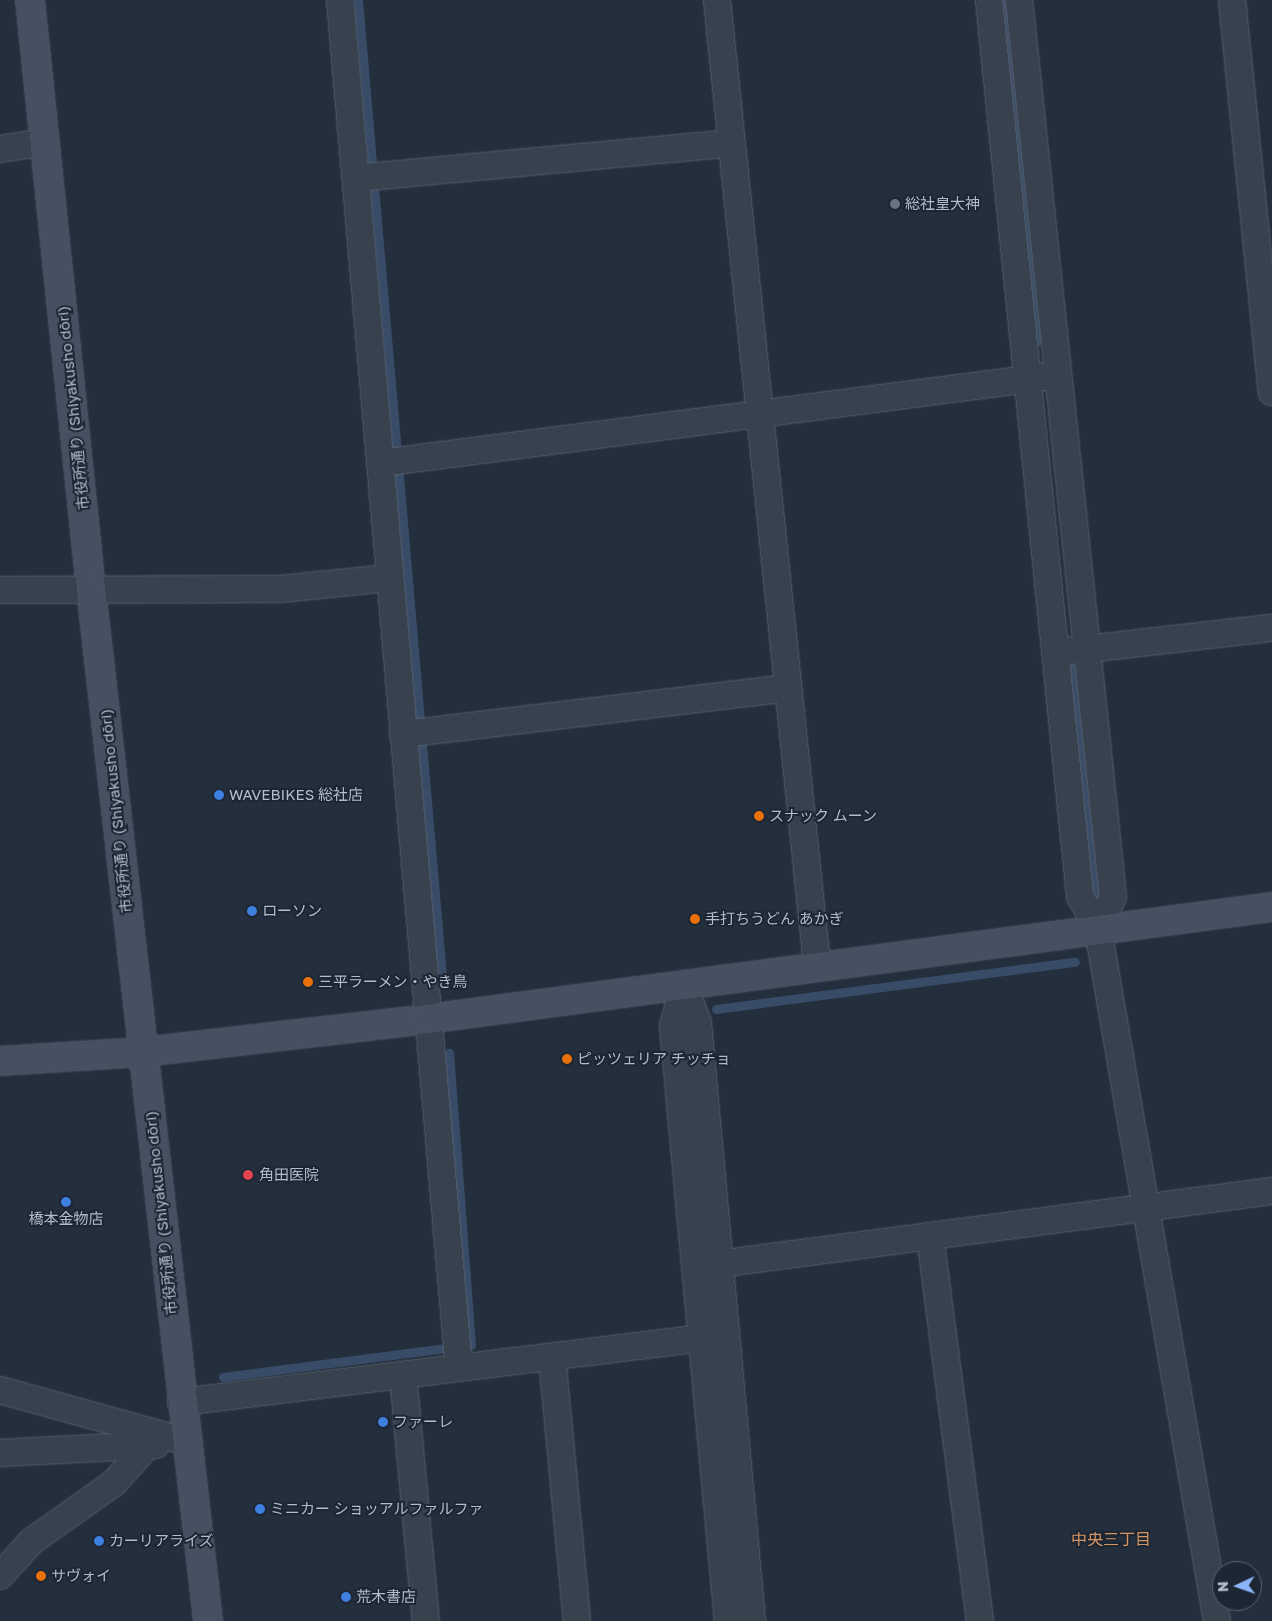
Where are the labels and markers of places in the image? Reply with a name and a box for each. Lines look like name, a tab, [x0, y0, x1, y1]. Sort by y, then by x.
place label: 総社皇大神	[905, 195, 980, 213]
marker: 総社皇大神	[889, 198, 901, 210]
place label: WAVEBIKES 総社店	[229, 786, 363, 804]
marker: WAVEBIKES 総社店	[213, 789, 225, 801]
place label: スナック ムーン	[769, 807, 878, 825]
marker: スナック ムーン	[753, 810, 765, 822]
place label: ローソン	[262, 902, 322, 920]
marker: ローソン	[246, 905, 258, 917]
place label: 手打ちうどん あかぎ	[705, 910, 844, 928]
marker: 手打ちうどん あかぎ	[689, 913, 701, 925]
place label: 三平ラーメン・やき鳥	[318, 973, 468, 991]
marker: 三平ラーメン・やき鳥	[302, 976, 314, 988]
place label: ピッツェリア チッチョ	[577, 1050, 731, 1068]
marker: ピッツェリア チッチョ	[561, 1053, 573, 1065]
place label: 角田医院	[259, 1166, 319, 1184]
marker: 角田医院	[241, 1168, 255, 1182]
marker: 橋本金物店	[60, 1196, 72, 1208]
place label: 橋本金物店	[29, 1210, 103, 1228]
place label: ファーレ	[393, 1413, 453, 1431]
marker: ファーレ	[377, 1416, 389, 1428]
place label: ミニカー ショッアルファルファ	[270, 1500, 484, 1518]
marker: ミニカー ショッアルファルファ	[254, 1503, 266, 1515]
place label: カーリアライズ	[109, 1532, 214, 1550]
marker: カーリアライズ	[93, 1535, 105, 1547]
place label: サヴォイ	[51, 1567, 111, 1585]
marker: サヴォイ	[35, 1570, 47, 1582]
place label: 荒木書店	[356, 1588, 416, 1606]
marker: 荒木書店	[340, 1591, 352, 1603]

